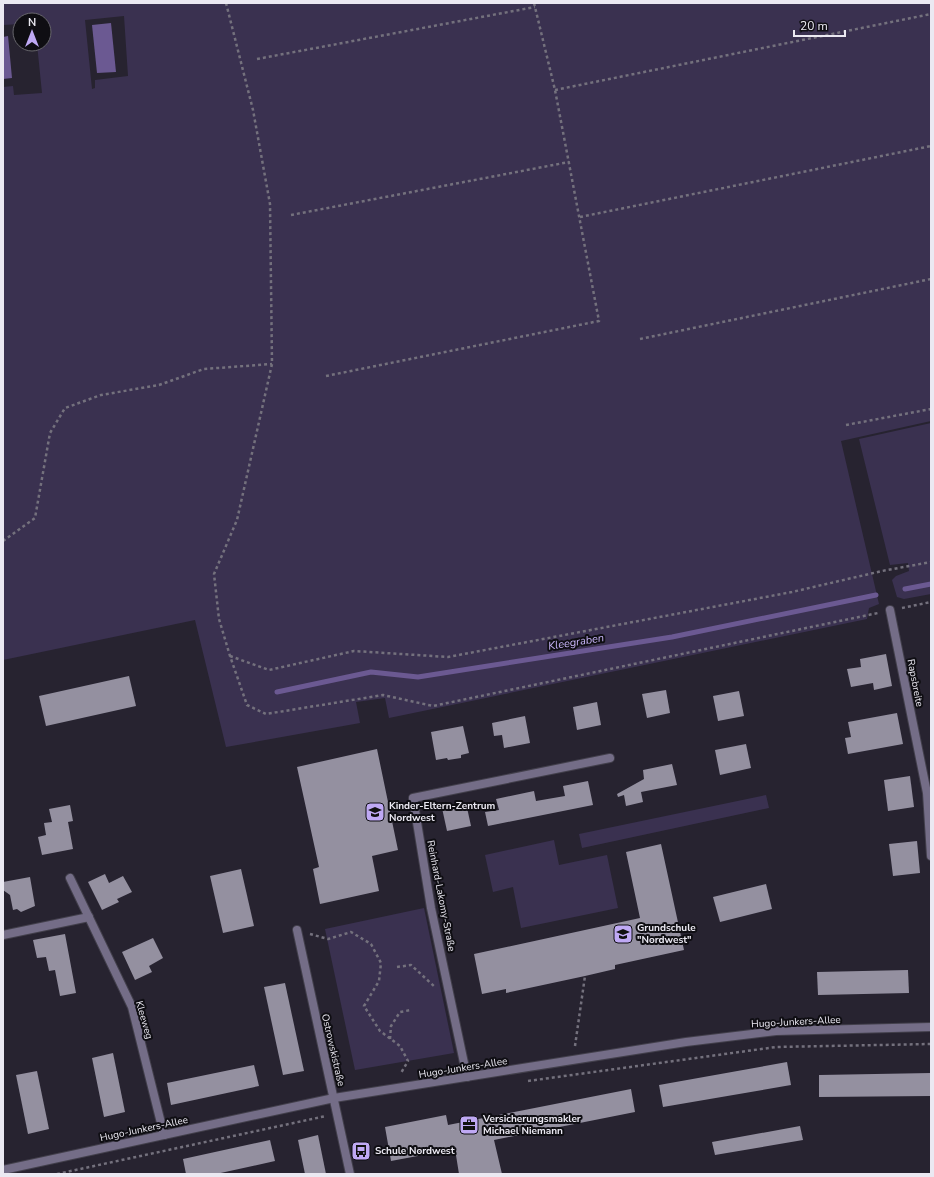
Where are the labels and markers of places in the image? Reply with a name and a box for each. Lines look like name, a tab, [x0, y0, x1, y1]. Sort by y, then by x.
place label: Kinder-Eltern-Zentrum Nordwest	[389, 799, 496, 825]
school or university icon: Kinder-Eltern-Zentrum Nordwest	[364, 801, 386, 823]
place label: Grundschule "Nordwest"	[637, 921, 696, 947]
school or university icon: Grundschule "Nordwest"	[612, 923, 634, 945]
place label: Versicherungsmakler Michael Niemann	[482, 1112, 581, 1138]
office icon: Versicherungsmakler Michael Niemann	[458, 1114, 480, 1136]
bus stop icon: Schule Nordwest	[350, 1140, 372, 1162]
place label: Schule Nordwest	[375, 1144, 455, 1158]

